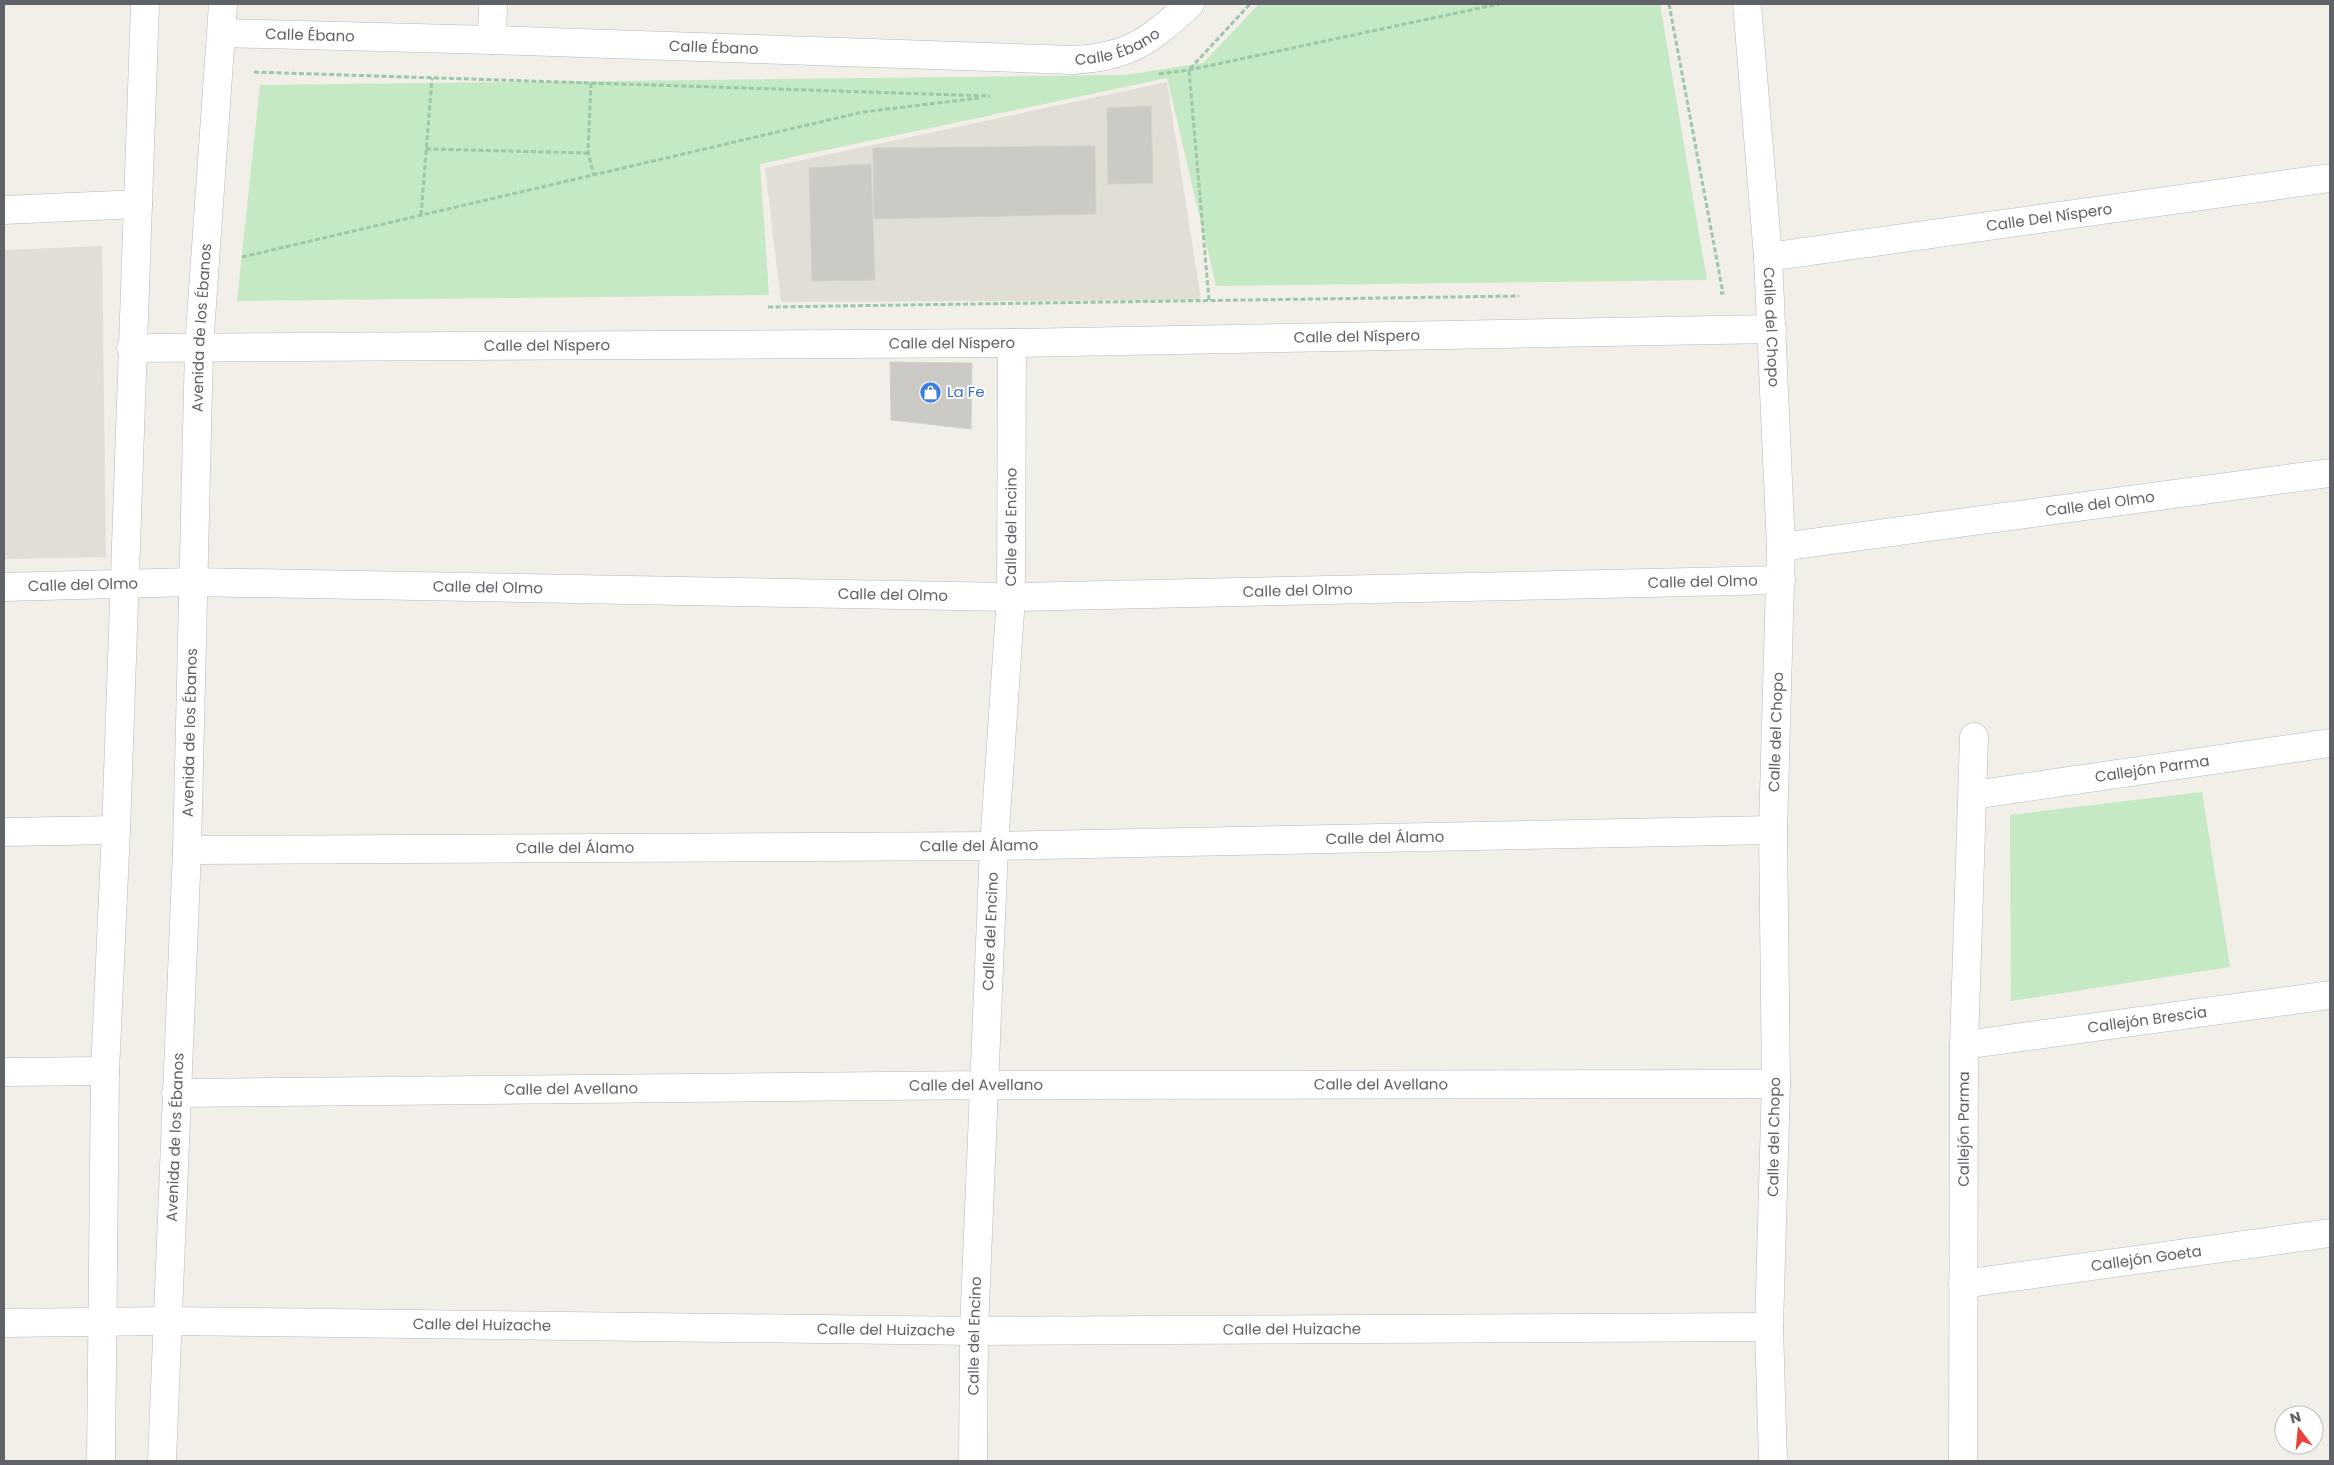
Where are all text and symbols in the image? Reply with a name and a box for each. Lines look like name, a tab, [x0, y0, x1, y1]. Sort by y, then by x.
street label: Calle Ébano	[265, 23, 355, 46]
street label: Calle Ébano	[1074, 23, 1164, 70]
street label: Calle Ébano	[669, 35, 759, 59]
street label: Calle Del Níspero	[1985, 198, 2113, 236]
street label: Avenida de los Ébanos	[186, 242, 216, 412]
street label: Calle del Chopo	[1758, 267, 1785, 388]
street label: Calle del Níspero	[1294, 324, 1420, 348]
street label: Calle del Níspero	[889, 332, 1015, 354]
street label: Calle del Níspero	[484, 334, 610, 356]
shop icon: La Fe	[919, 380, 943, 404]
place label: La Fe	[947, 381, 985, 402]
street label: Calle del Encino	[1000, 467, 1022, 587]
street label: Calle del Olmo	[2044, 486, 2156, 521]
street label: Calle del Olmo	[1647, 570, 1758, 593]
street label: Calle del Olmo	[28, 572, 138, 596]
street label: Calle del Olmo	[433, 575, 543, 598]
street label: Calle del Olmo	[1242, 578, 1353, 602]
street label: Calle del Olmo	[838, 583, 948, 606]
street label: Avenida de los Ébanos	[177, 648, 202, 817]
street label: Calle del Chopo	[1763, 672, 1788, 792]
street label: Callejón Parma	[2093, 750, 2211, 787]
street label: Calle del Álamo	[1325, 826, 1444, 849]
street label: Calle del Álamo	[920, 834, 1039, 856]
street label: Calle del Álamo	[516, 837, 634, 858]
street label: Calle del Encino	[977, 871, 1003, 991]
street label: Callejón Brescia	[2086, 1001, 2208, 1038]
street label: Avenida de los Ébanos	[161, 1052, 189, 1222]
street label: Callejón Parma	[1953, 1071, 1974, 1187]
street label: Calle del Avellano	[1314, 1073, 1448, 1095]
street label: Calle del Avellano	[909, 1074, 1043, 1096]
street label: Calle del Avellano	[504, 1077, 638, 1100]
street label: Calle del Chopo	[1762, 1077, 1785, 1197]
street label: Callejón Goeta	[2089, 1240, 2203, 1276]
street label: Calle del Encino	[963, 1276, 986, 1396]
street label: Calle del Huizache	[413, 1313, 551, 1336]
street label: Calle del Huizache	[817, 1318, 955, 1341]
street label: Calle del Huizache	[1223, 1318, 1361, 1340]
north arrow	[2274, 1405, 2324, 1455]
text: N	[2288, 1406, 2303, 1429]

